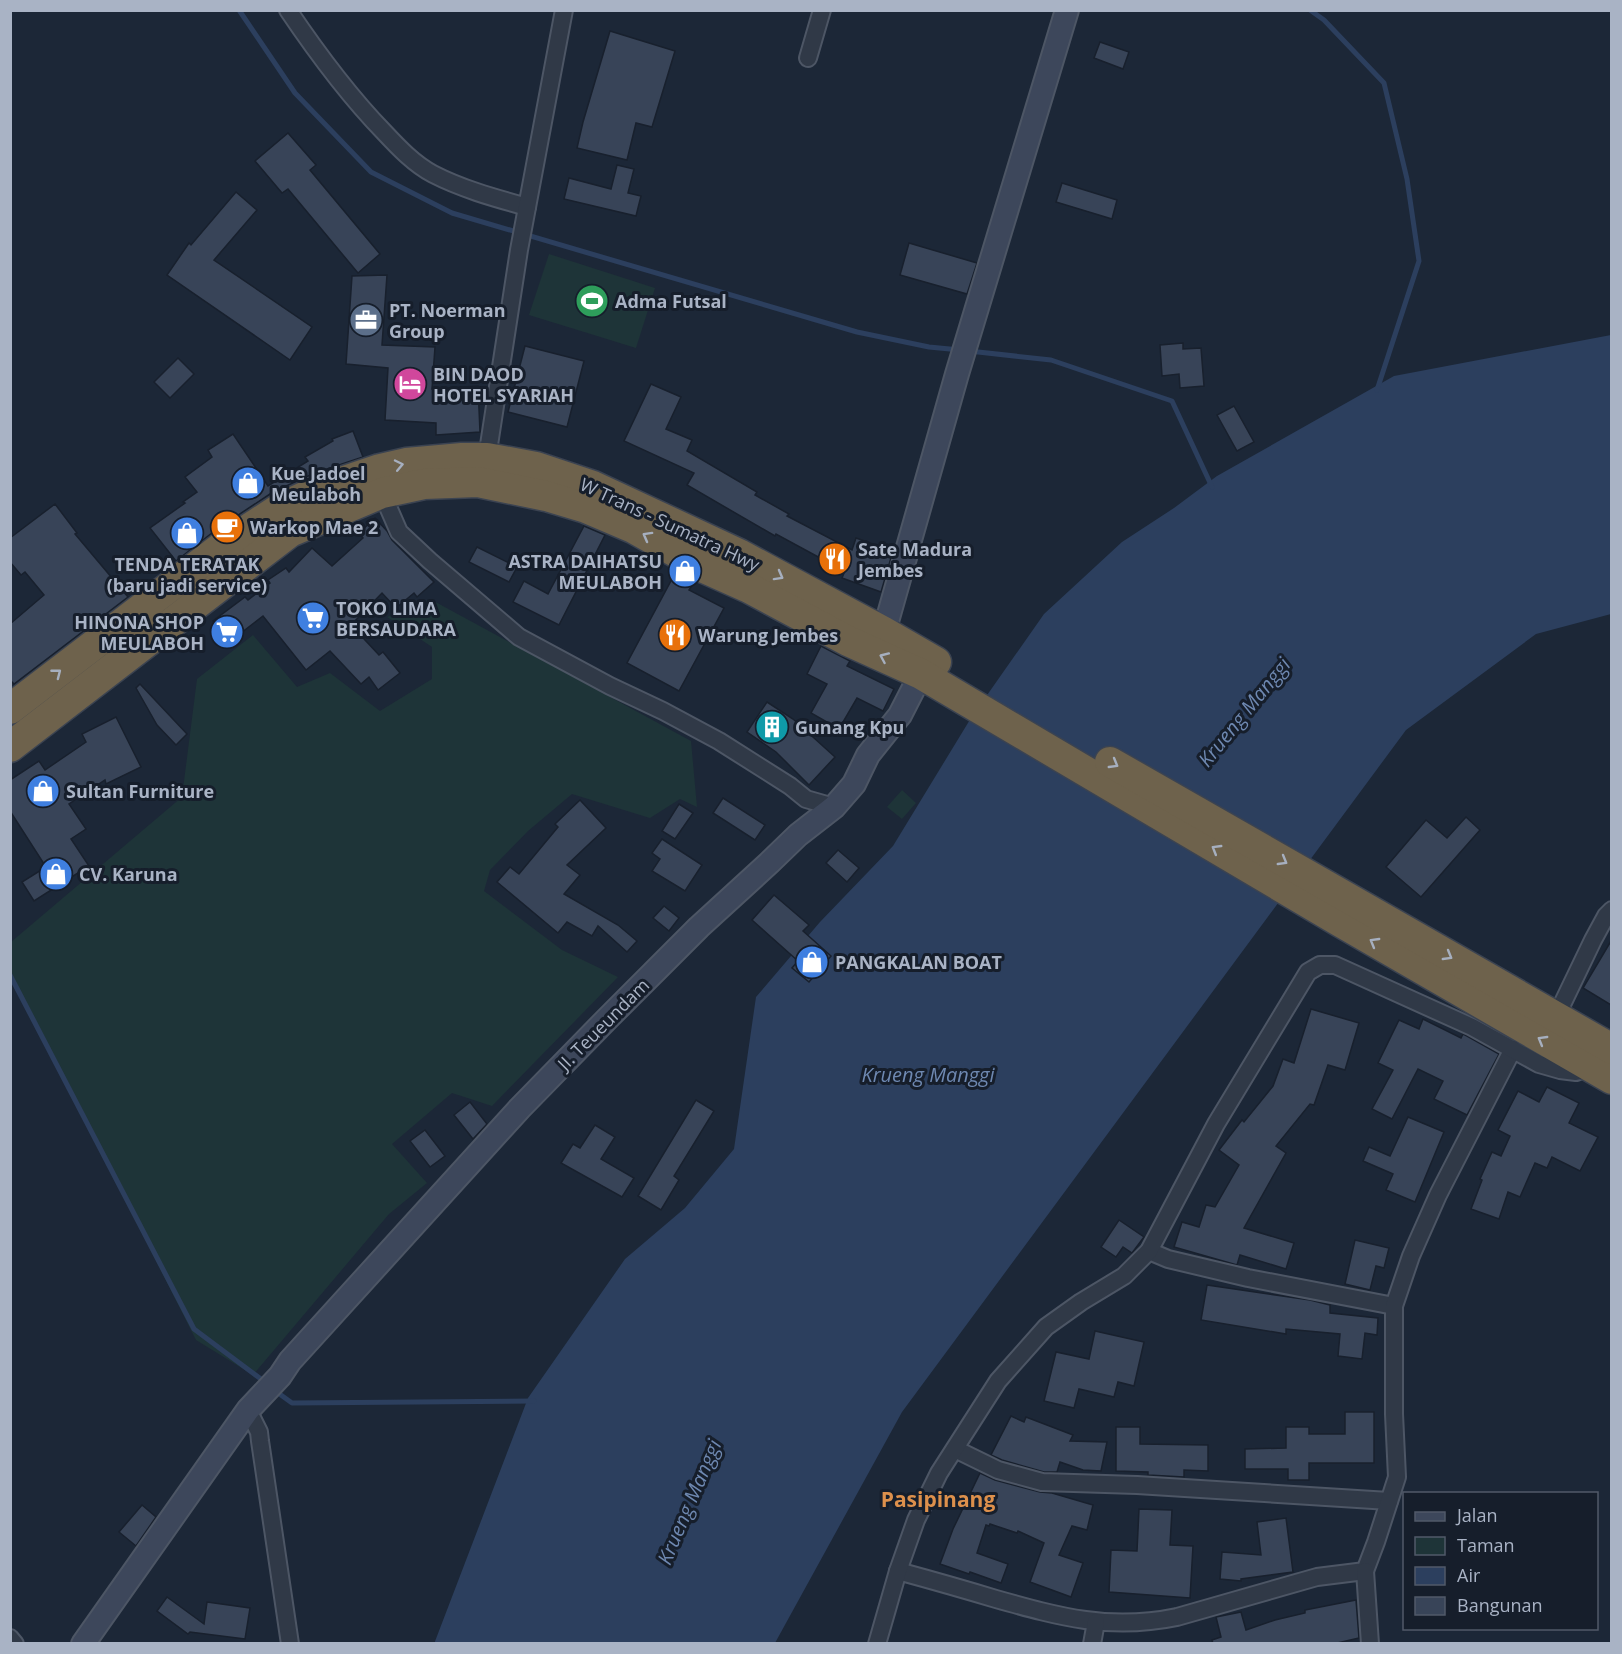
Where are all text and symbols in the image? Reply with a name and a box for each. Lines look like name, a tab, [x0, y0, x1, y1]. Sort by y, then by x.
sports icon: Adma Futsal	[574, 283, 610, 319]
place label: Adma Futsal	[615, 289, 727, 313]
place label: PT. Noerman Group	[389, 298, 506, 343]
office icon: PT. Noerman Group	[348, 302, 384, 338]
place label: BIN DAOD HOTEL SYARIAH	[433, 362, 574, 407]
hotel icon: BIN DAOD HOTEL SYARIAH	[392, 366, 428, 402]
one-way arrow	[394, 459, 404, 472]
place label: Kue Jadoel Meulaboh	[271, 461, 366, 506]
shop icon: Kue Jadoel Meulaboh	[230, 465, 266, 501]
street label: W Trans - Sumatra Hwy	[576, 472, 765, 577]
cafe icon: Warkop Mae 2	[209, 509, 245, 545]
shop icon: TENDA TERATAK (baru jadi service)	[169, 515, 205, 551]
place label: Warkop Mae 2	[250, 515, 378, 539]
one-way arrow	[643, 532, 653, 543]
place label: Sate Madura Jembes	[856, 537, 972, 582]
restaurant icon: Sate Madura Jembes	[817, 541, 853, 577]
place label: ASTRA DAIHATSU MEULABOH	[508, 549, 662, 594]
place label: TENDA TERATAK (baru jadi service)	[107, 552, 267, 597]
shop icon: ASTRA DAIHATSU MEULABOH	[667, 553, 703, 589]
one-way arrow	[773, 569, 784, 580]
place label: TOKO LIMA BERSAUDARA	[336, 596, 457, 641]
supermarket icon: TOKO LIMA BERSAUDARA	[295, 600, 331, 636]
place label: HINONA SHOP MEULABOH	[74, 610, 204, 655]
supermarket icon: HINONA SHOP MEULABOH	[209, 614, 245, 650]
restaurant icon: Warung Jembes	[657, 617, 693, 653]
place label: Warung Jembes	[698, 623, 838, 647]
water label: Krueng Manggi	[1192, 651, 1297, 772]
one-way arrow	[880, 653, 891, 665]
one-way arrow	[50, 669, 61, 680]
building icon: Gunang Kpu	[754, 709, 790, 745]
place label: Gunang Kpu	[795, 715, 904, 739]
one-way arrow	[1108, 757, 1118, 769]
shop icon: Sultan Furniture	[25, 773, 61, 809]
place label: Sultan Furniture	[66, 779, 214, 803]
one-way arrow	[1212, 844, 1222, 856]
one-way arrow	[1277, 854, 1287, 866]
shop icon: CV. Karuna	[38, 856, 74, 892]
place label: CV. Karuna	[79, 862, 178, 886]
one-way arrow	[1370, 938, 1380, 949]
shop icon: PANGKALAN BOAT	[794, 944, 830, 980]
one-way arrow	[1442, 949, 1452, 961]
place label: PANGKALAN BOAT	[835, 950, 1002, 974]
street label: JI. Teueundam	[551, 973, 654, 1076]
one-way arrow	[1538, 1035, 1548, 1047]
water label: Krueng Manggi	[861, 1061, 995, 1088]
water label: Krueng Manggi	[651, 1435, 728, 1569]
district label: Pasipinang	[881, 1485, 995, 1513]
legend	[1403, 1492, 1598, 1630]
text: Jalan	[1455, 1503, 1497, 1527]
text: Taman	[1457, 1533, 1515, 1557]
text: Air	[1457, 1563, 1481, 1587]
text: Bangunan	[1457, 1593, 1543, 1617]

